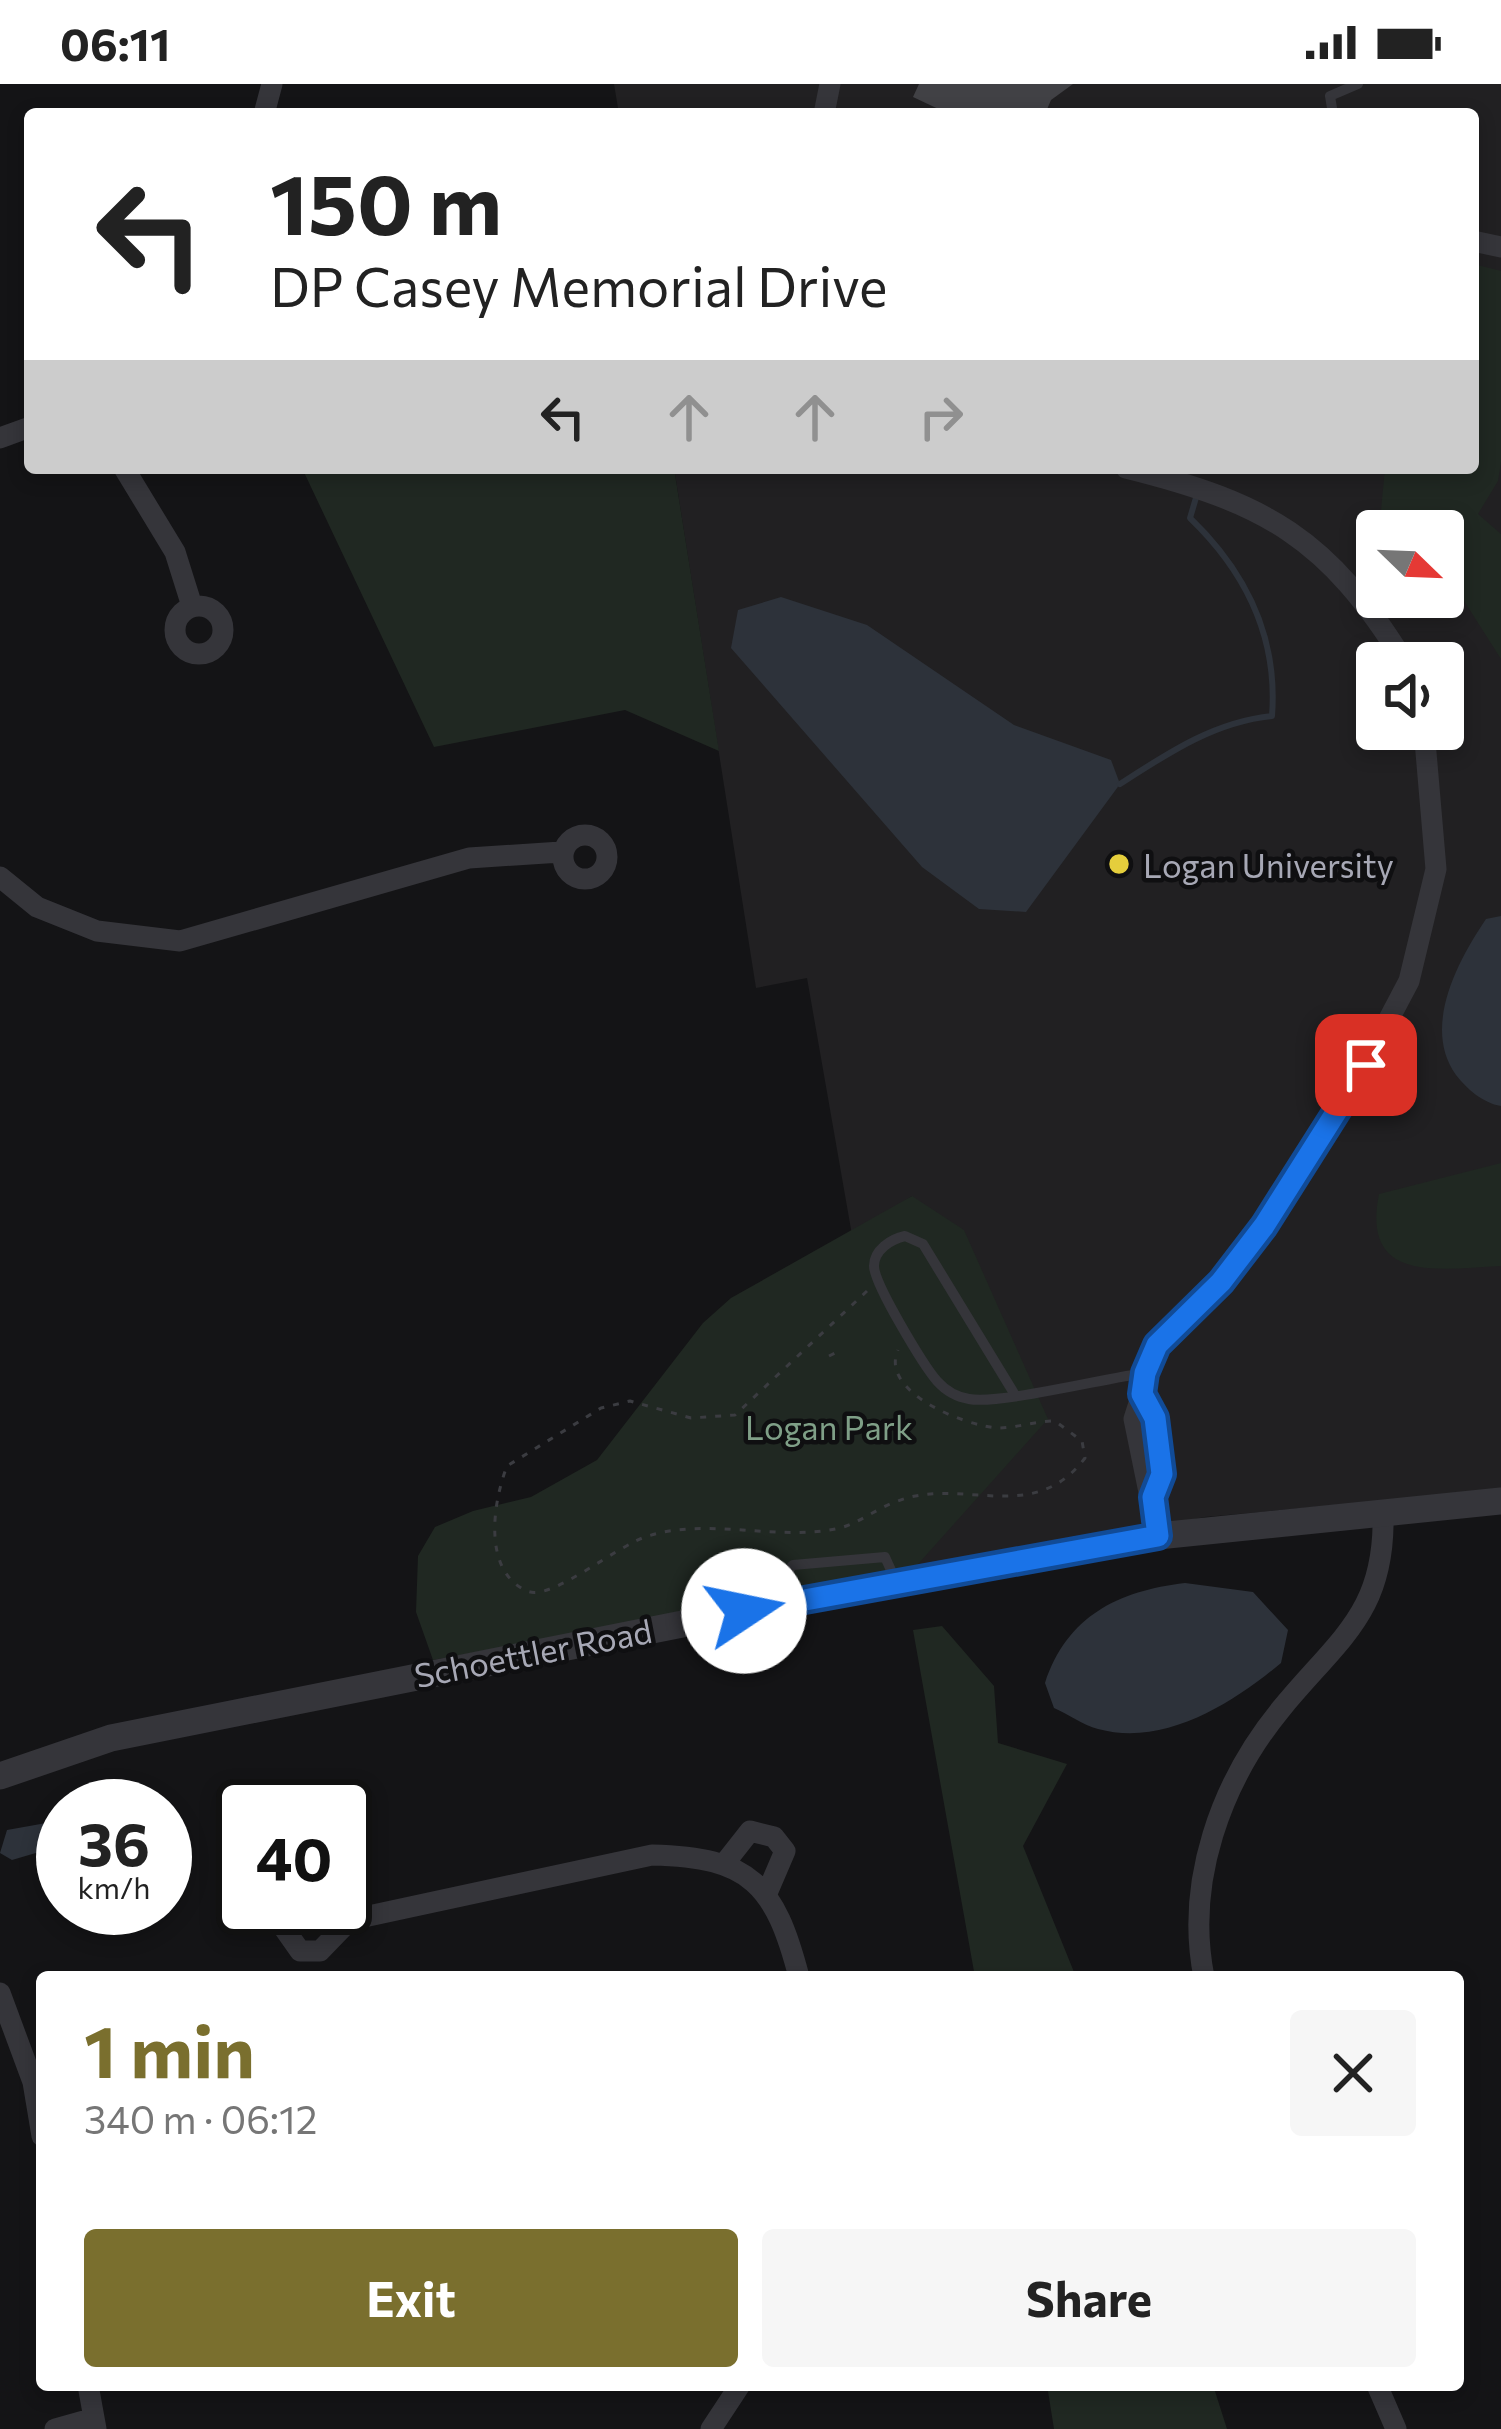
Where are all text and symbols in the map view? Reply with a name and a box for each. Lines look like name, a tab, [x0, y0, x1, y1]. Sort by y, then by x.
text: 06:11	[60, 15, 170, 70]
text: 150 m	[270, 150, 502, 252]
icon: left	[72, 156, 228, 312]
text: DP Casey Memorial Drive	[270, 252, 888, 318]
icon: left	[530, 384, 596, 450]
icon: ahead	[656, 384, 722, 450]
icon: ahead	[782, 384, 848, 450]
icon: right	[908, 384, 974, 450]
north arrow	[1356, 510, 1464, 618]
map controls	[1356, 510, 1464, 750]
button: sound	[1356, 642, 1464, 750]
place label: Logan University	[1143, 844, 1394, 885]
marker: Logan University	[1106, 851, 1132, 877]
pin	[1315, 1014, 1417, 1116]
icon: arrive	[1333, 1032, 1399, 1098]
park label: Logan Park	[745, 1406, 913, 1447]
position arrow	[681, 1548, 807, 1674]
street label: Schoettler Road	[411, 1609, 655, 1695]
speed limit sign: 40	[216, 1779, 372, 1935]
text: 36	[78, 1805, 150, 1878]
text: km/h	[78, 1868, 150, 1905]
text: 1 min	[84, 2005, 255, 2093]
button: close	[1290, 2010, 1416, 2136]
text: 340 m · 06:12	[84, 2094, 317, 2142]
button: Exit	[84, 2229, 738, 2367]
button: Share	[762, 2229, 1416, 2367]

